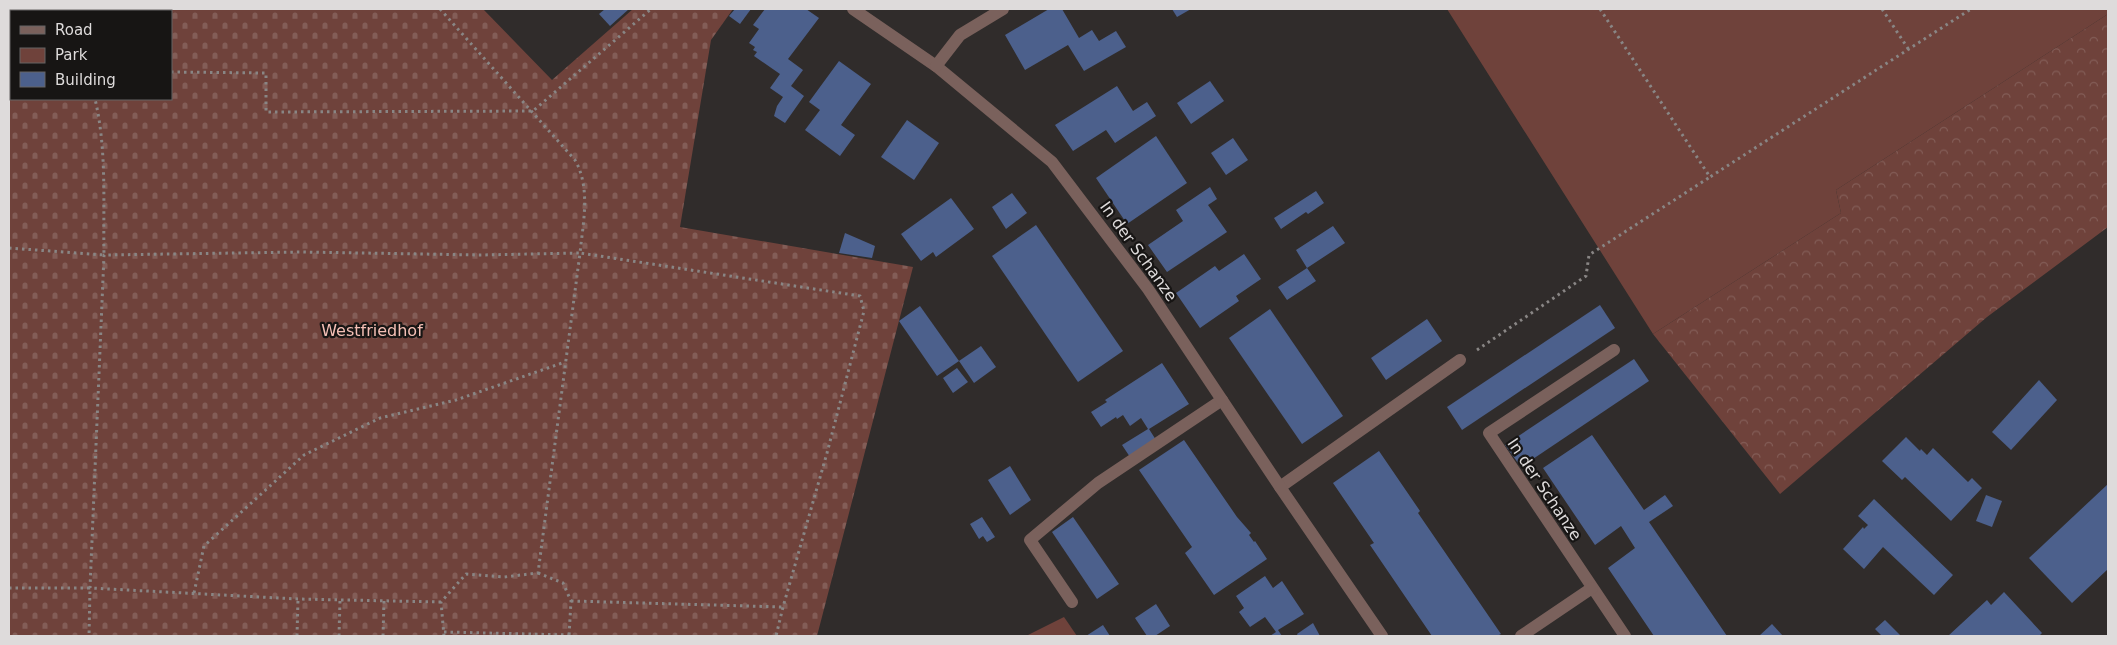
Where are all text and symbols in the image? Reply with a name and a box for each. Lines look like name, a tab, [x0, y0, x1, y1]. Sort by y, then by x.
legend	[10, 10, 172, 100]
text: Road	[55, 21, 93, 39]
text: Park	[55, 46, 88, 64]
text: Building	[55, 71, 116, 89]
street label: In der Schanze	[1096, 198, 1181, 305]
park label: Westfriedhof	[321, 321, 423, 340]
street label: In der Schanze	[1503, 435, 1586, 544]

